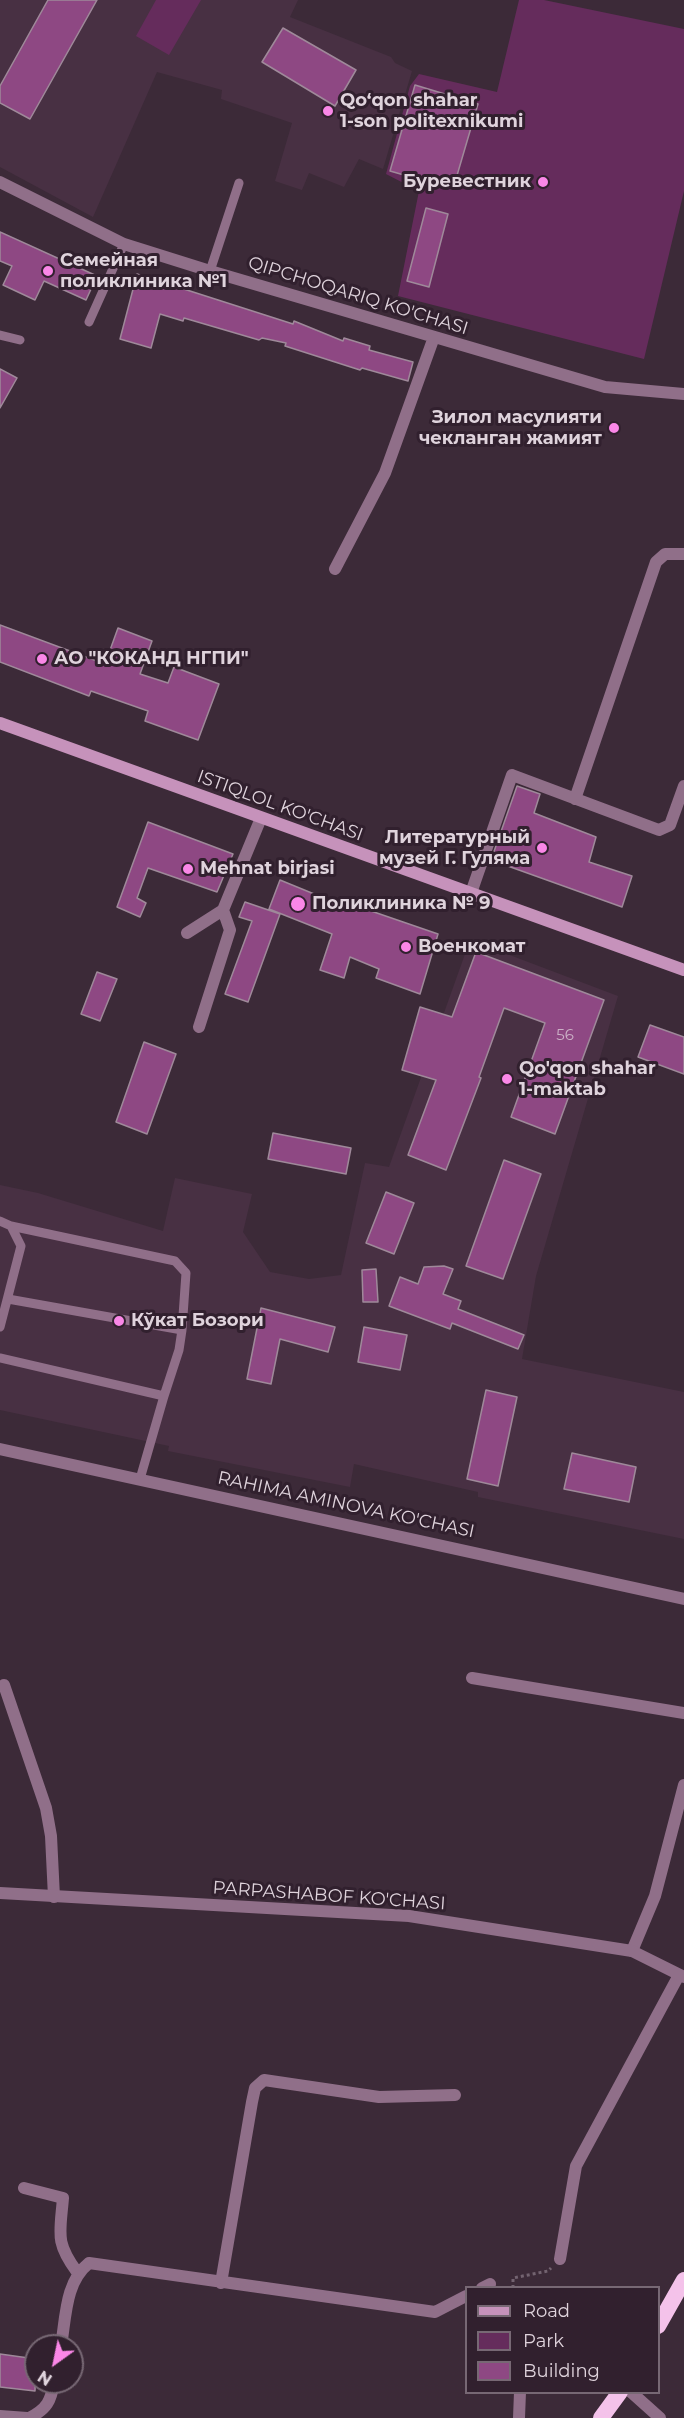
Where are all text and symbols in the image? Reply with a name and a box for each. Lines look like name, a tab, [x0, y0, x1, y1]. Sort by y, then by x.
place label: Qoʻqon shahar 1-son politexnikumi	[340, 90, 523, 132]
marker: Qoʻqon shahar 1-son politexnikumi	[321, 104, 335, 118]
place label: Буревестник	[403, 171, 531, 193]
marker: Буревестник	[536, 175, 550, 189]
place label: Семейная поликлиника №1	[60, 250, 227, 292]
street label: QIPCHOQARIQ KO'CHASI	[245, 252, 471, 340]
marker: Семейная поликлиника №1	[41, 264, 55, 278]
place label: Зилол масулияти чекланган жамият	[419, 407, 602, 450]
marker: Зилол масулияти чекланган жамият	[607, 421, 621, 435]
place label: АО "КОКАНД НГПИ"	[54, 648, 249, 670]
marker: АО "КОКАНД НГПИ"	[35, 652, 49, 666]
street label: ISTIQLOL KO'CHASI	[194, 766, 366, 846]
place label: Литературный музей Г. Гуляма	[379, 827, 530, 870]
marker: Литературный музей Г. Гуляма	[535, 841, 549, 855]
place label: Mehnat birjasi	[200, 858, 335, 880]
marker: Mehnat birjasi	[181, 862, 195, 876]
place label: Поликлиника № 9	[312, 893, 490, 915]
marker: Поликлиника № 9	[289, 895, 307, 913]
place label: Военкомат	[418, 936, 525, 958]
marker: Военкомат	[399, 940, 413, 954]
house number: 56	[556, 1027, 574, 1045]
place label: Qo'qon shahar 1-maktab	[519, 1058, 656, 1100]
marker: Qo'qon shahar 1-maktab	[500, 1072, 514, 1086]
place label: Кўкат Бозори	[131, 1310, 264, 1332]
marker: Кўкат Бозори	[112, 1314, 126, 1328]
street label: RAHIMA AMINOVA KO'CHASI	[215, 1467, 477, 1543]
street label: PARPASHABOF KO'CHASI	[212, 1877, 446, 1915]
legend	[465, 2286, 660, 2394]
text: Road	[523, 2300, 570, 2322]
text: Park	[523, 2330, 564, 2352]
north arrow	[24, 2334, 84, 2394]
text: Building	[523, 2360, 600, 2382]
text: N	[34, 2366, 56, 2389]

